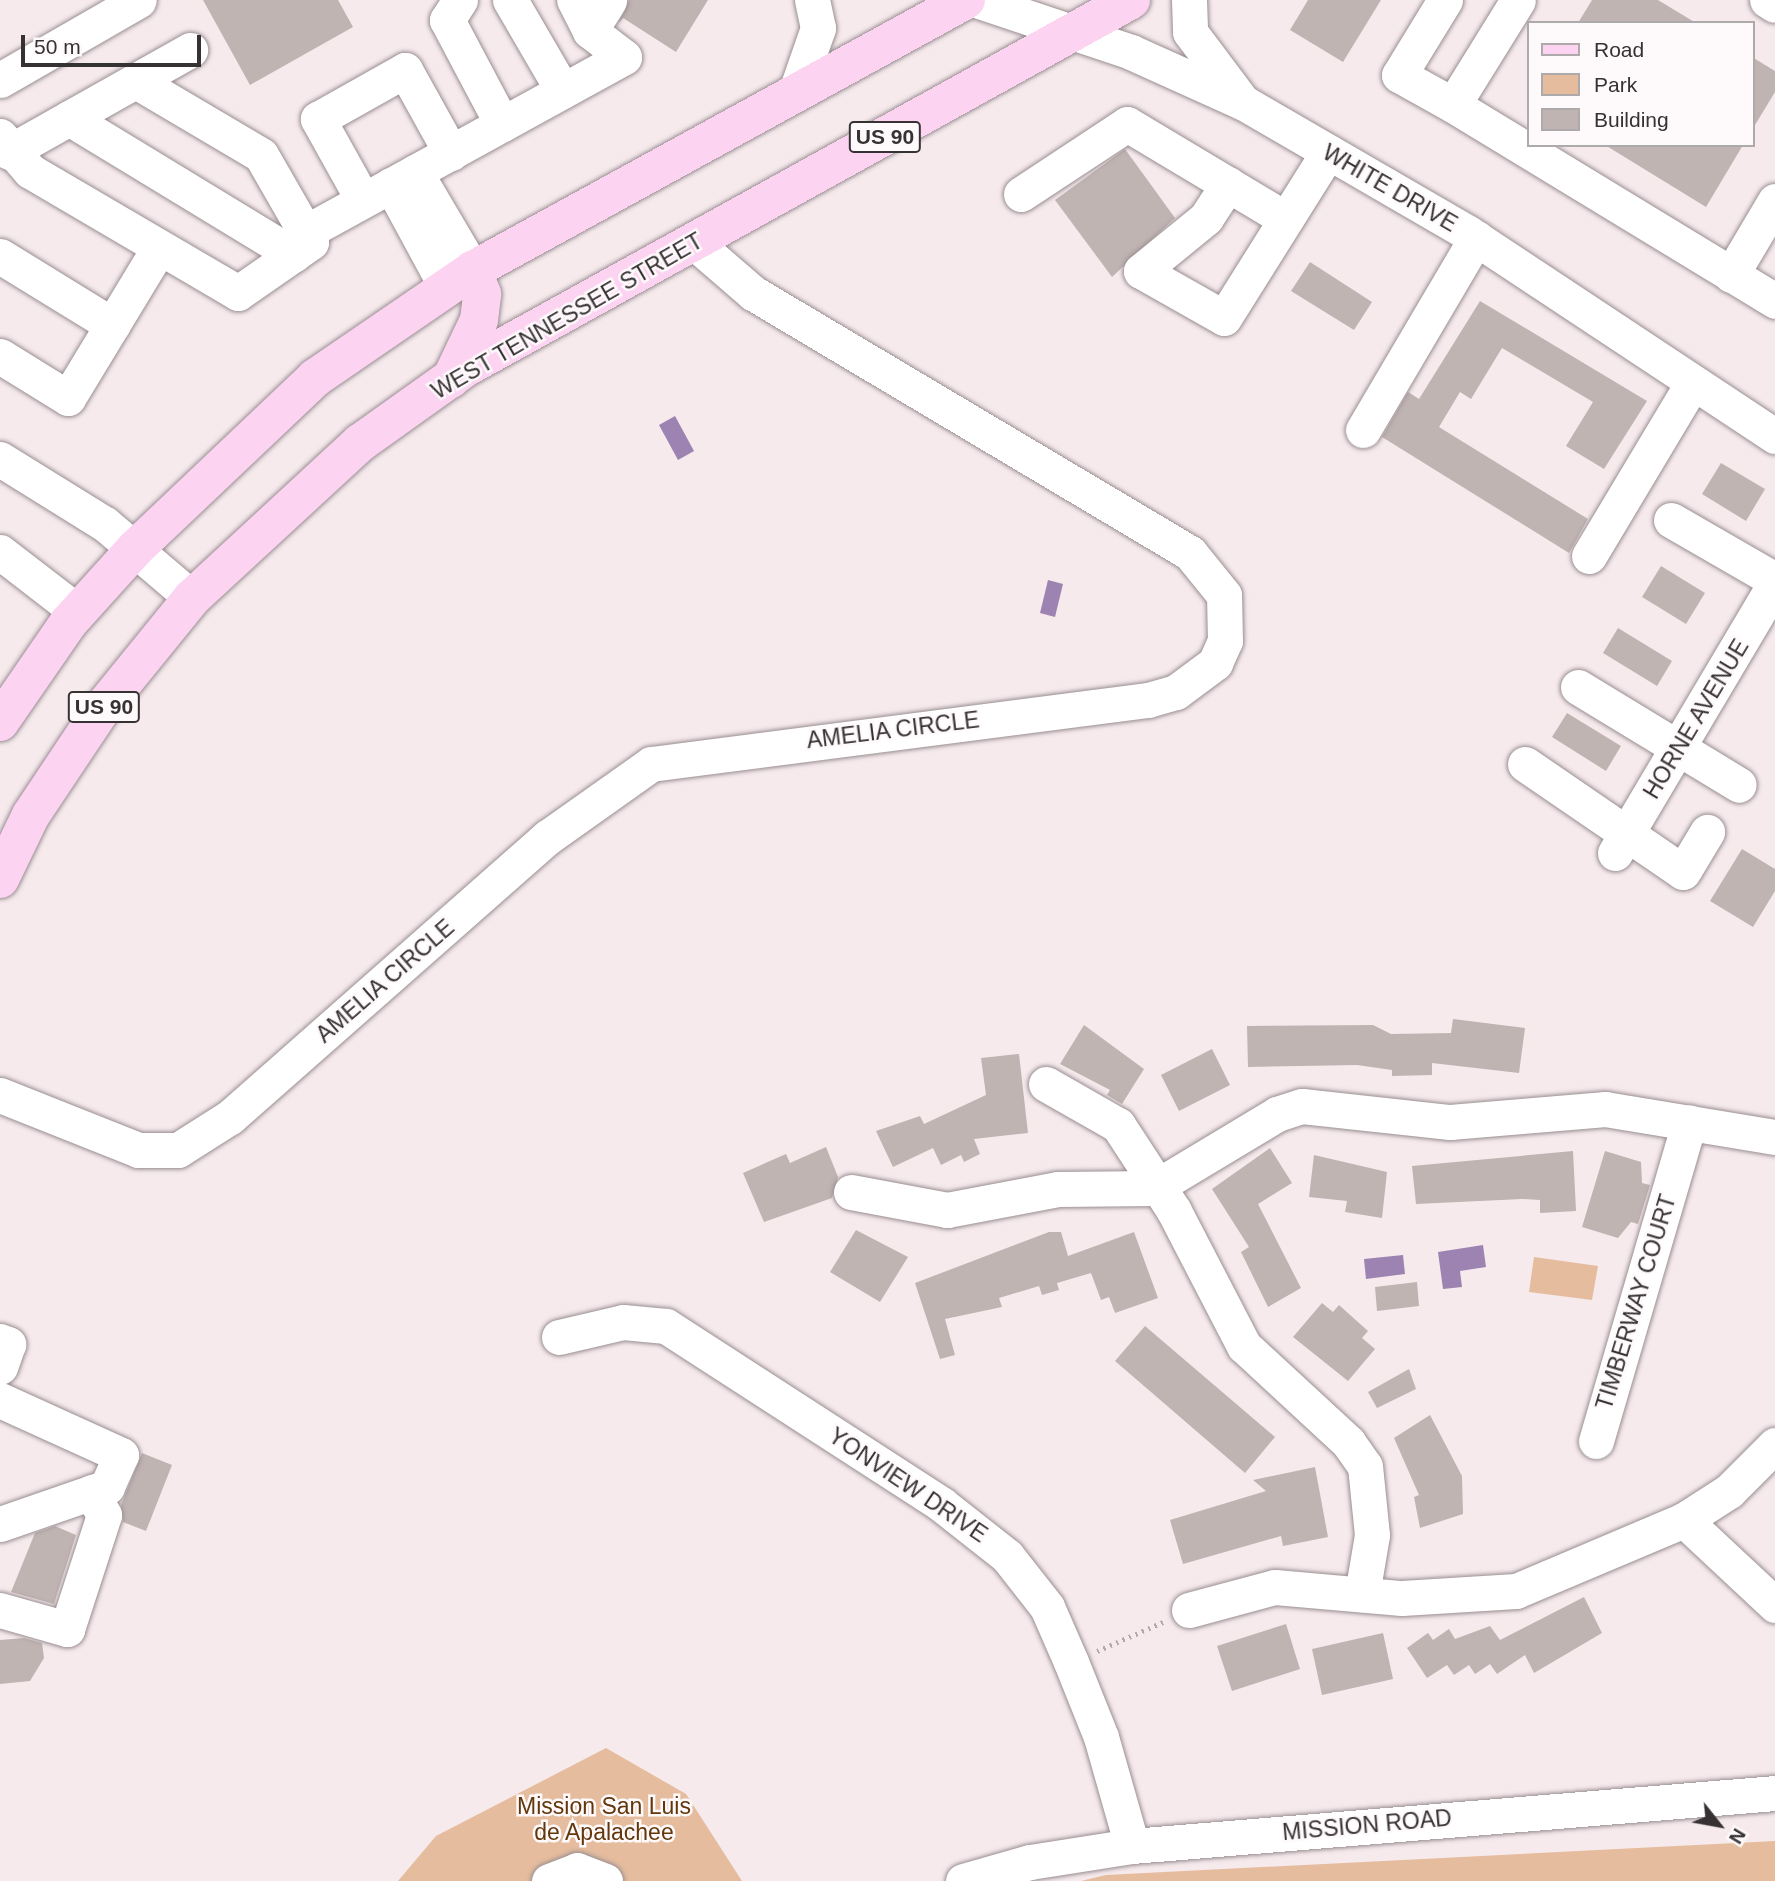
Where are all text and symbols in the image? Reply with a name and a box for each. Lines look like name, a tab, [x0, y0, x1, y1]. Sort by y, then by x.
scale bar	[24, 21, 205, 65]
legend	[1526, 21, 1754, 147]
text: 50 m	[34, 35, 81, 58]
text: Road	[1594, 38, 1644, 61]
text: Park	[1594, 73, 1637, 96]
text: Building	[1594, 108, 1669, 131]
road number: US 90	[848, 120, 922, 154]
street label: WHITE DRIVE	[1318, 138, 1462, 238]
street label: WEST TENNESSEE STREET	[426, 227, 708, 405]
street label: HORNE AVENUE	[1637, 634, 1755, 804]
road number: US 90	[67, 690, 141, 724]
street label: AMELIA CIRCLE	[804, 706, 982, 754]
street label: AMELIA CIRCLE	[310, 913, 460, 1049]
street label: TIMBERWAY COURT	[1590, 1191, 1682, 1413]
street label: YONVIEW DRIVE	[823, 1422, 993, 1548]
north arrow	[1684, 1790, 1754, 1860]
park label: Mission San Luis de Apalachee	[517, 1792, 691, 1846]
street label: MISSION ROAD	[1281, 1804, 1453, 1846]
text: N	[1725, 1825, 1750, 1847]

